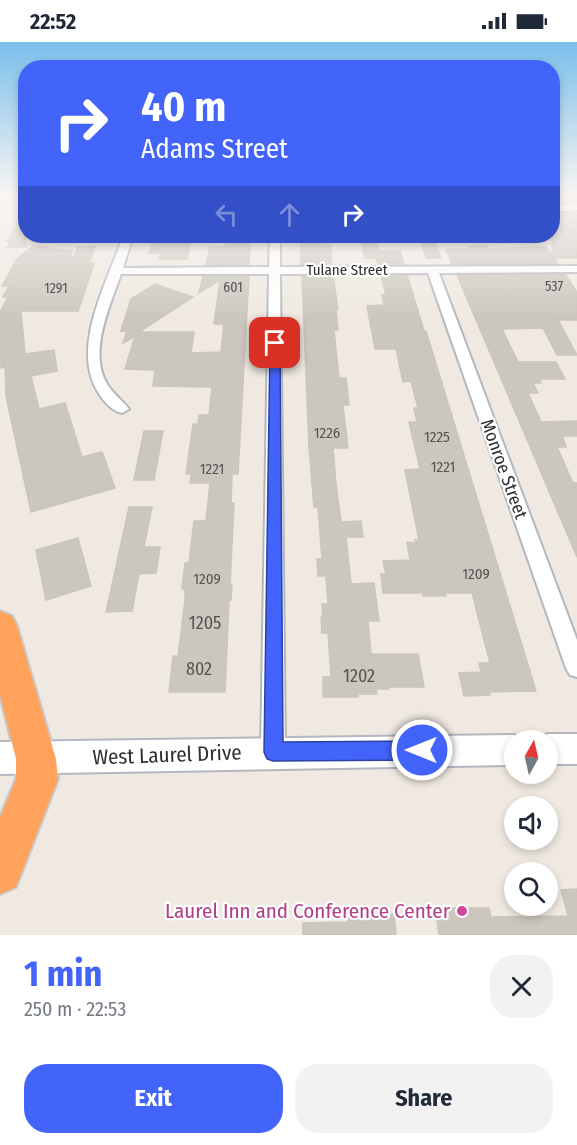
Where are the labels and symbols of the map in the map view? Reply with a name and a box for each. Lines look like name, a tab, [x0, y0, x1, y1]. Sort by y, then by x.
street label: Tulane Street	[306, 261, 388, 279]
house number: 537	[545, 278, 563, 295]
house number: 601	[223, 279, 243, 296]
house number: 1291	[44, 280, 68, 297]
pin	[249, 317, 300, 368]
street label: Monroe Street	[476, 416, 532, 522]
house number: 1226	[314, 424, 340, 442]
house number: 1225	[424, 428, 450, 446]
house number: 1221	[431, 458, 455, 476]
house number: 1221	[200, 460, 224, 478]
house number: 1209	[462, 565, 490, 583]
house number: 1209	[193, 570, 221, 588]
house number: 1205	[189, 612, 221, 634]
house number: 802	[186, 658, 212, 680]
house number: 1202	[343, 665, 375, 687]
position arrow	[390, 718, 454, 782]
north arrow	[504, 730, 558, 784]
street label: West Laurel Drive	[92, 739, 242, 771]
place label: Laurel Inn and Conference Center	[165, 898, 451, 924]
marker: Laurel Inn and Conference Center	[455, 904, 469, 918]

